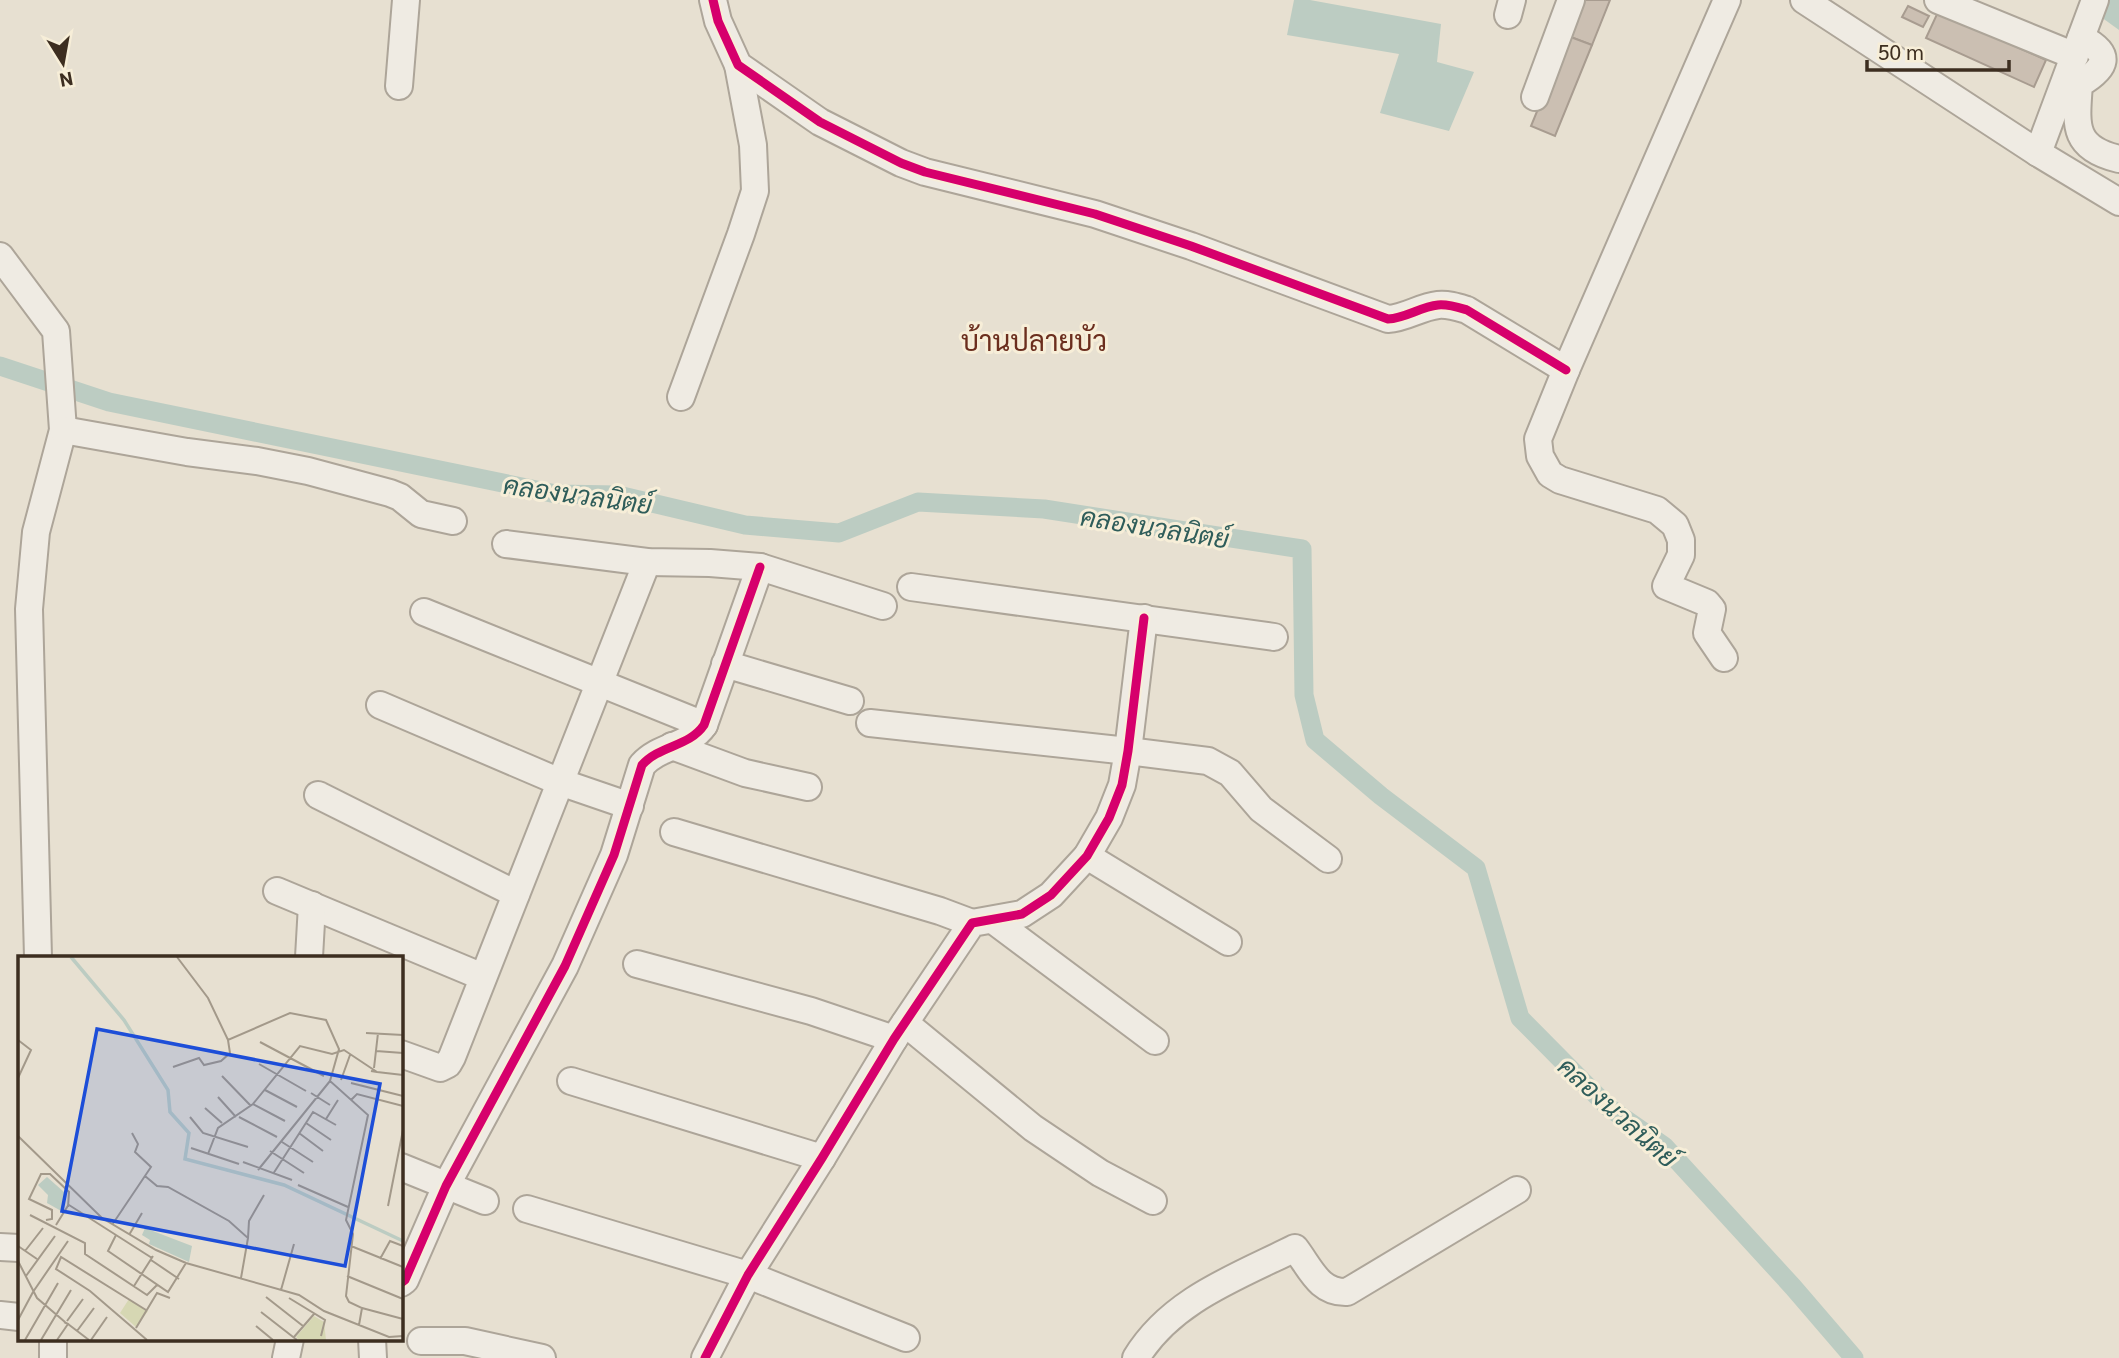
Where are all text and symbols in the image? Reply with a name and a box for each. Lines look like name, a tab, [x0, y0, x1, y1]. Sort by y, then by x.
north arrow	[28, 28, 98, 98]
scale bar	[1867, 28, 2009, 72]
text: 50 m	[1878, 38, 1924, 65]
text: N	[58, 68, 75, 94]
district label: บ้านปลายบัว	[961, 321, 1107, 357]
water label: คลองนวลนิตย์	[501, 466, 659, 521]
water label: คลองนวลนิตย์	[1078, 497, 1236, 555]
inset map	[18, 956, 402, 1340]
water label: คลองนวลนิตย์	[1552, 1048, 1689, 1176]

